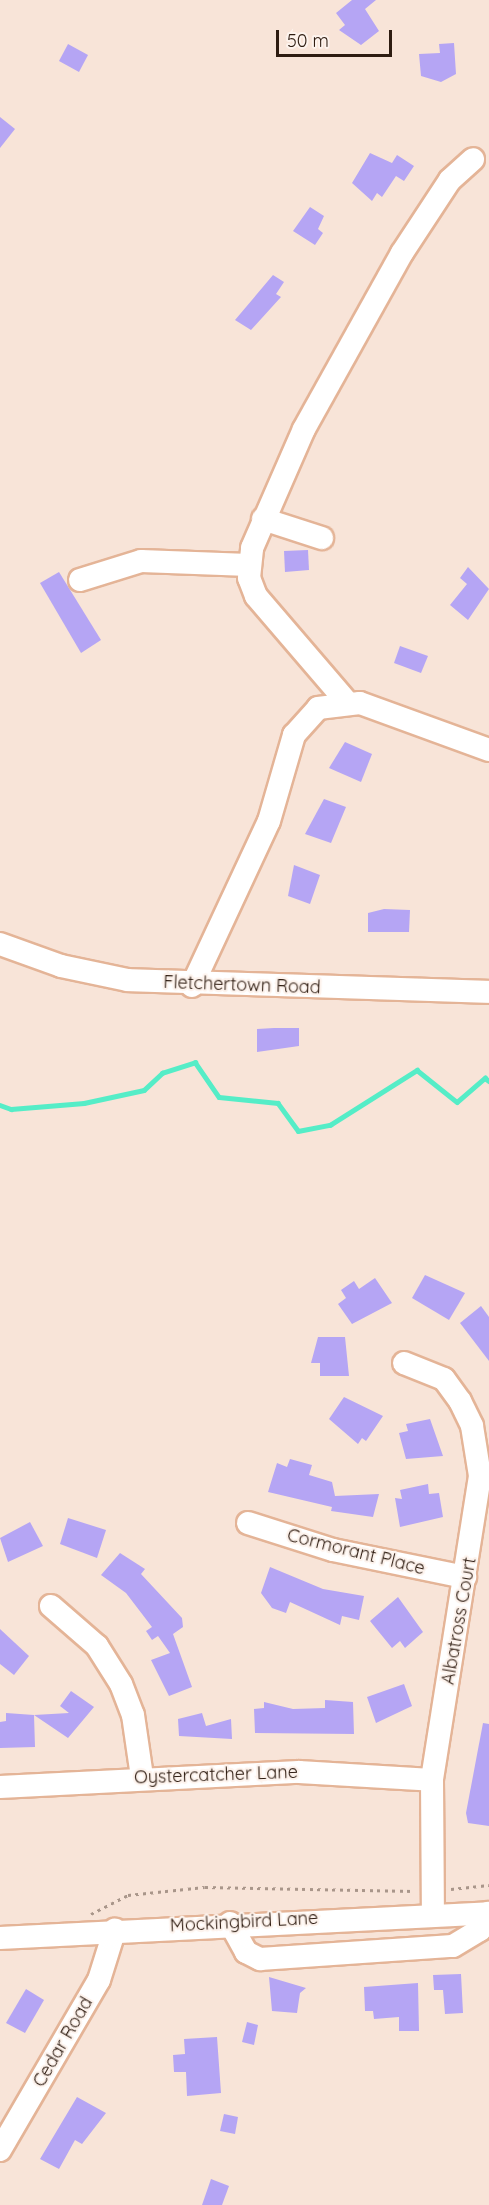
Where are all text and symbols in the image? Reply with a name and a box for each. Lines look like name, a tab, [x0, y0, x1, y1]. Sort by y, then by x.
scale bar	[279, 18, 394, 56]
text: 50 m	[287, 29, 329, 52]
street label: Fletchertown Road	[163, 971, 321, 999]
street label: Cormorant Place	[285, 1524, 427, 1580]
street label: Albatross Court	[437, 1556, 481, 1686]
street label: Oystercatcher Lane	[134, 1761, 298, 1789]
street label: Mockingbird Lane	[169, 1907, 319, 1937]
street label: Cedar Road	[29, 1993, 97, 2091]

